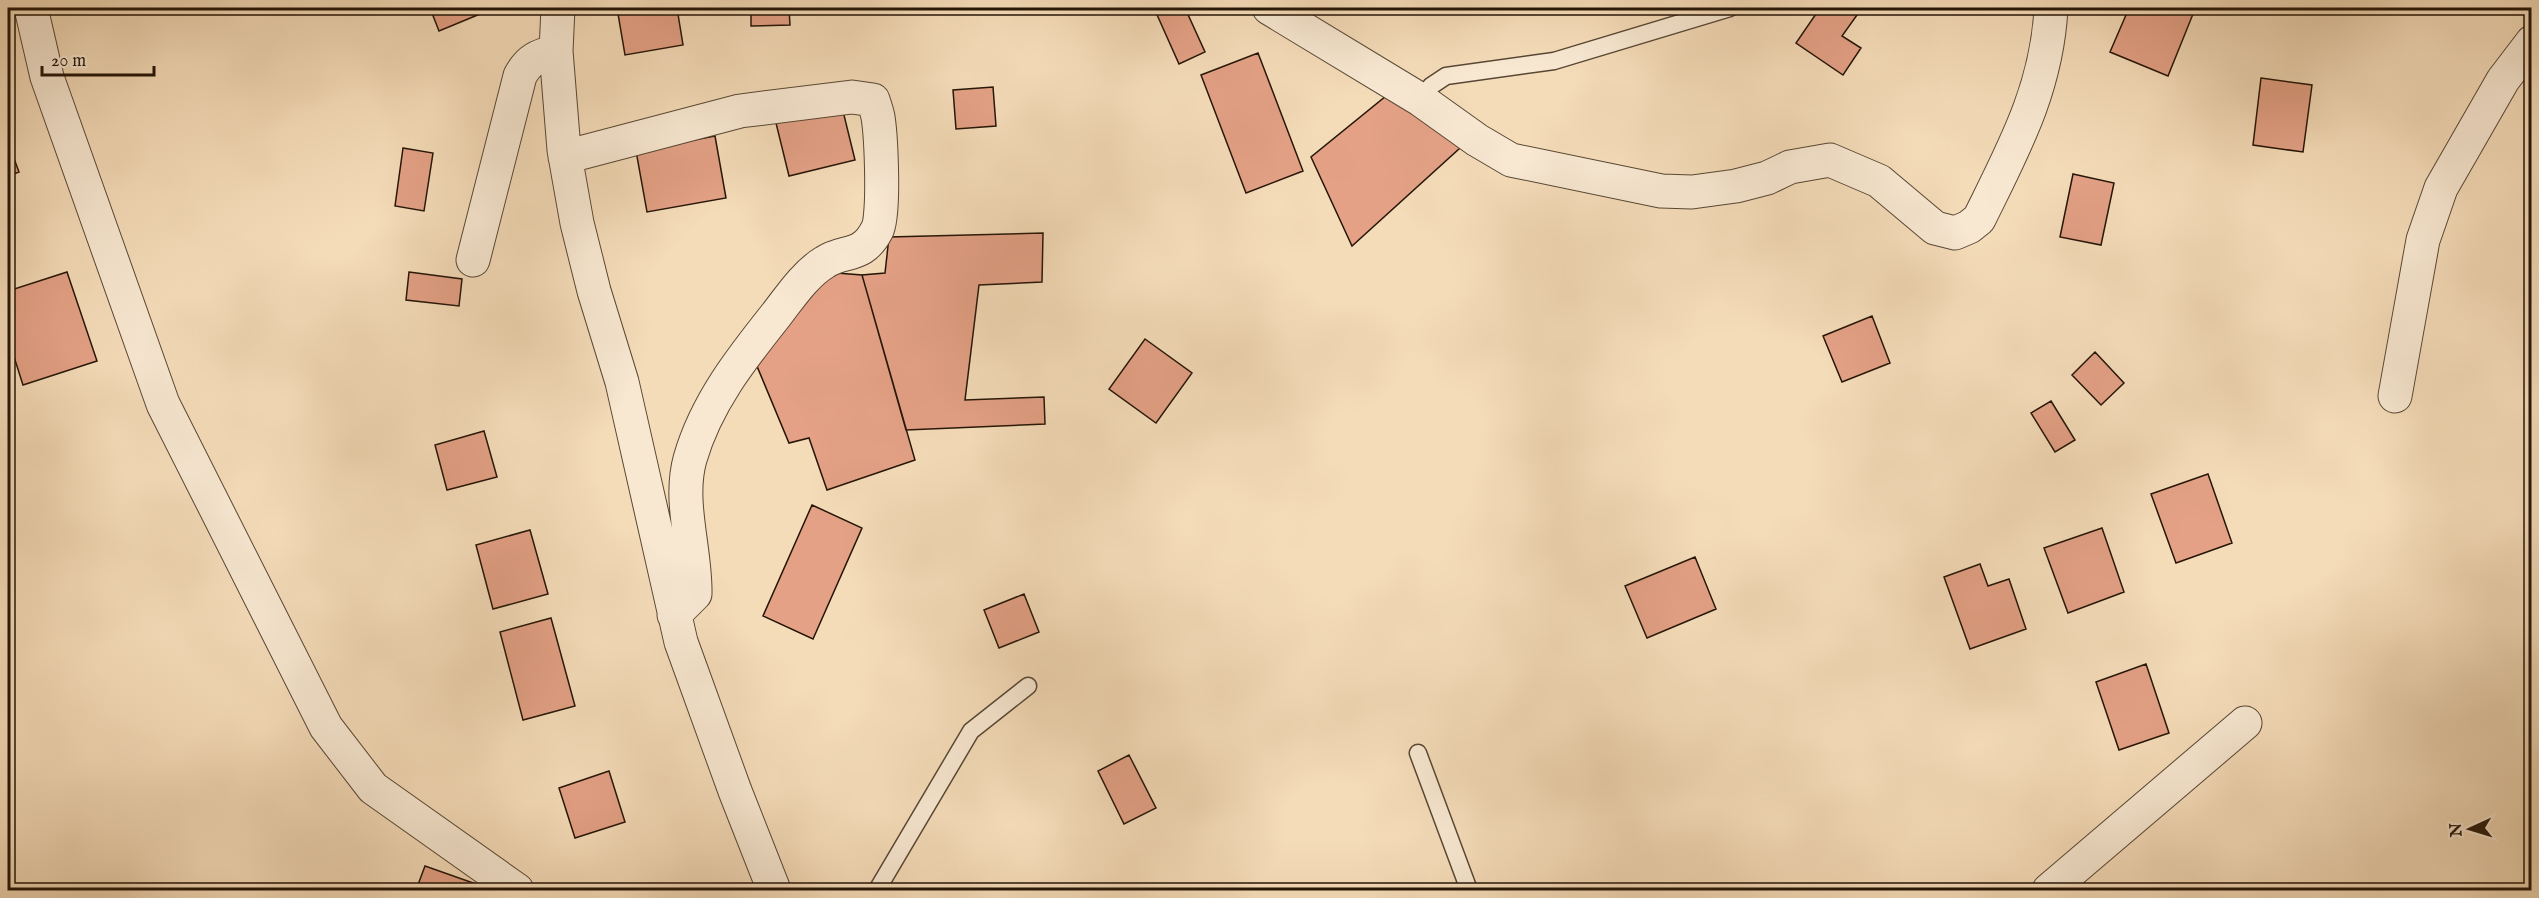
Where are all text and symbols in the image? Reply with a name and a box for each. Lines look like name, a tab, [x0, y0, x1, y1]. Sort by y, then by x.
scale bar	[42, 39, 154, 77]
text: 20 m	[51, 50, 86, 73]
north arrow	[2440, 799, 2500, 859]
text: N	[2447, 822, 2468, 839]

